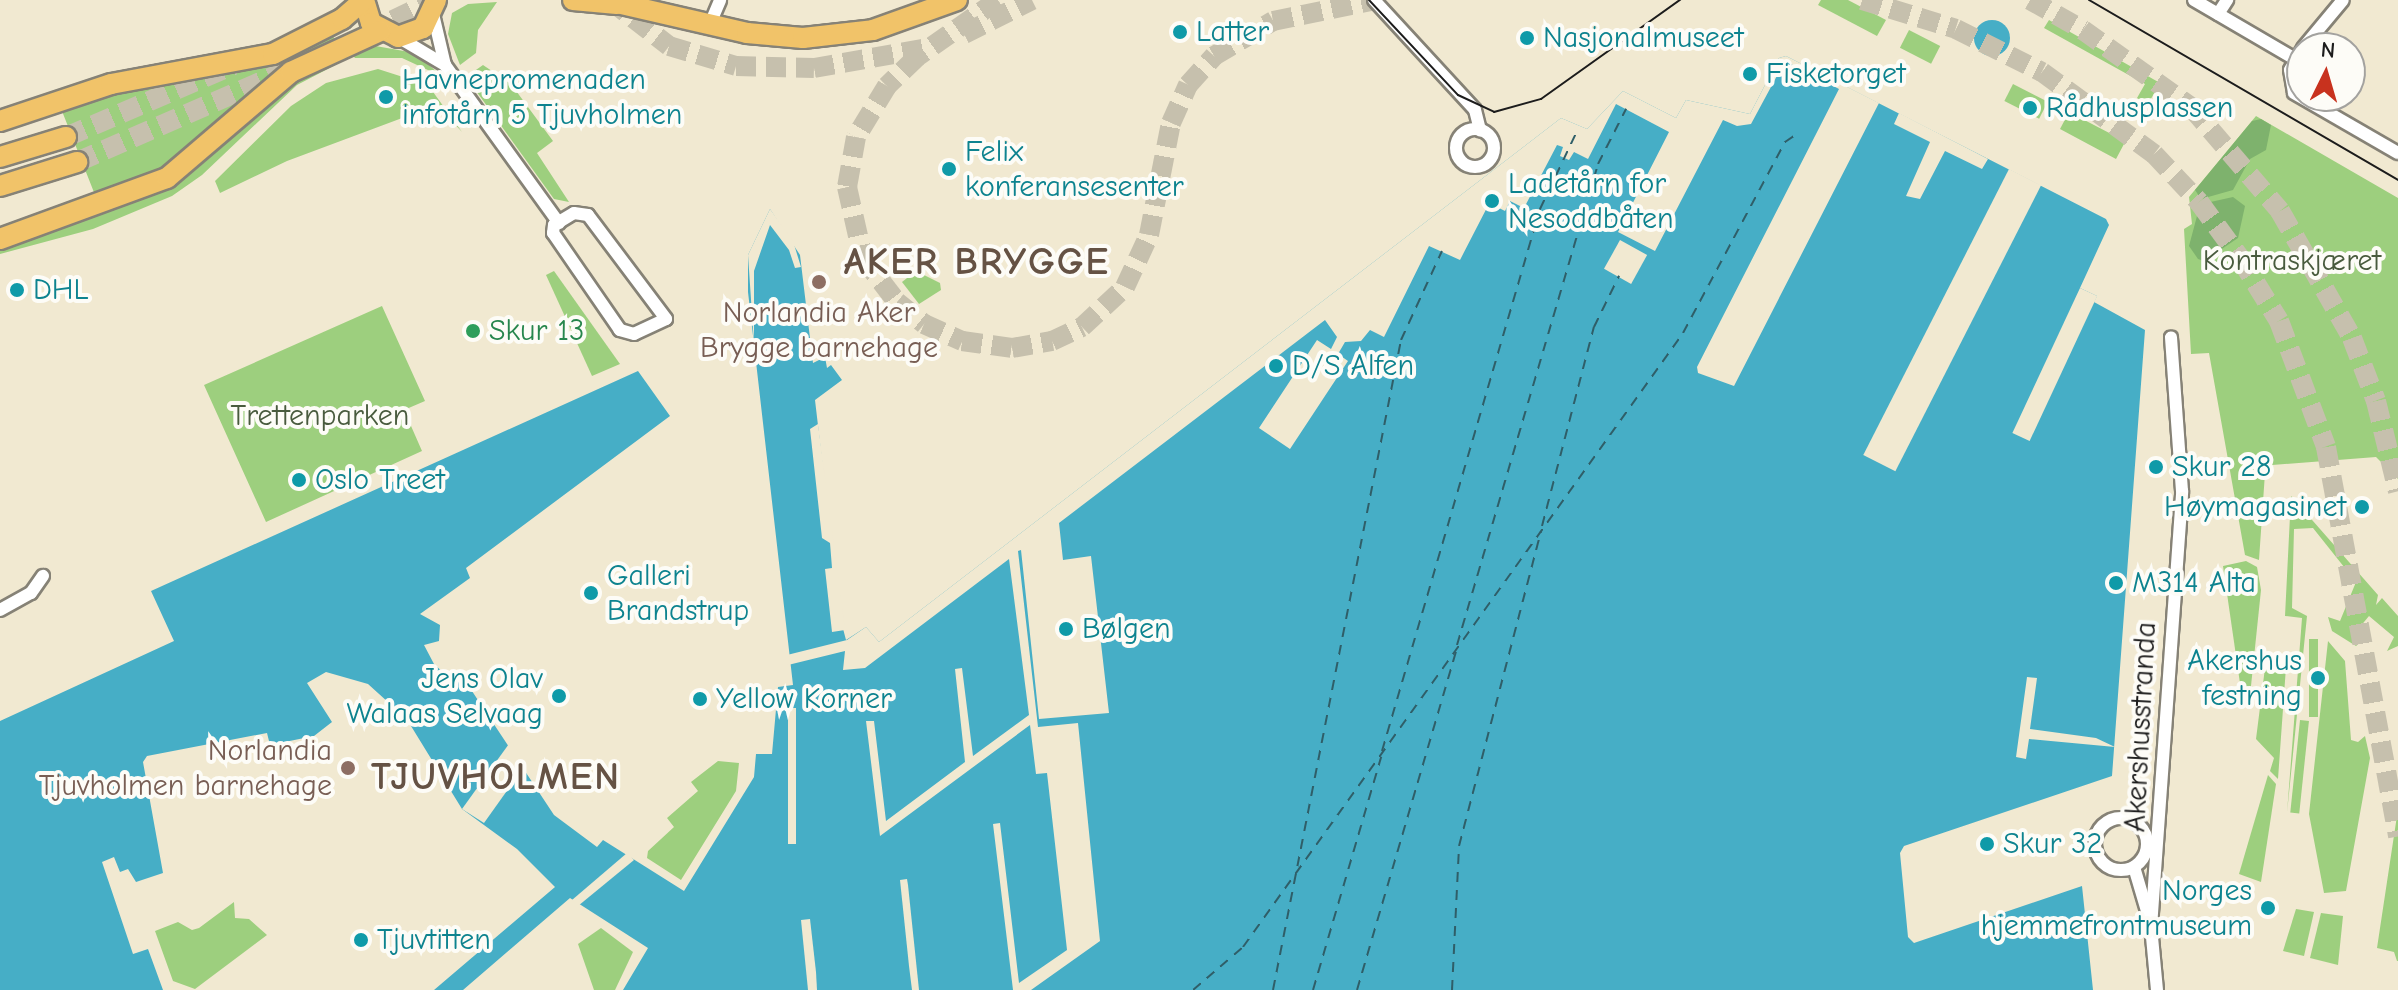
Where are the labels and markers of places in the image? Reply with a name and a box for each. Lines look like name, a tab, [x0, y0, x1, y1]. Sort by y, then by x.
place label: Latter	[1196, 14, 1269, 50]
place label: Nasjonalmuseet	[1543, 20, 1743, 56]
marker: Latter	[1171, 23, 1189, 41]
marker: Nasjonalmuseet	[1518, 29, 1536, 47]
place label: Fisketorget	[1766, 56, 1906, 92]
place label: Havnepromenaden infotårn 5 Tjuvholmen	[402, 62, 682, 132]
marker: Fisketorget	[1741, 65, 1759, 83]
marker: Havnepromenaden infotårn 5 Tjuvholmen	[377, 88, 395, 106]
place label: Rådhusplassen	[2046, 90, 2233, 126]
marker: Rådhusplassen	[2021, 99, 2039, 117]
place label: Felix konferansesenter	[965, 134, 1184, 204]
marker: Felix konferansesenter	[940, 160, 958, 178]
place label: Ladetårn for Nesoddbåten	[1508, 166, 1674, 236]
marker: Ladetårn for Nesoddbåten	[1483, 192, 1501, 210]
place label: DHL	[33, 272, 89, 308]
marker: Norlandia Aker Brygge barnehage	[810, 273, 828, 291]
marker: DHL	[8, 281, 26, 299]
place label: Norlandia Aker Brygge barnehage	[700, 295, 938, 366]
place label: Skur 13	[489, 313, 584, 349]
marker: Skur 13	[464, 322, 482, 340]
place label: D/S Alfen	[1292, 348, 1414, 384]
marker: D/S Alfen	[1267, 357, 1285, 375]
place label: Skur 28	[2172, 449, 2271, 485]
marker: Skur 28	[2147, 458, 2165, 476]
place label: Oslo Treet	[315, 462, 445, 498]
marker: Oslo Treet	[290, 471, 308, 489]
place label: Høymagasinet	[2164, 489, 2346, 525]
marker: Høymagasinet	[2353, 498, 2371, 516]
place label: Galleri Brandstrup	[607, 558, 749, 628]
place label: M314 Alta	[2132, 565, 2256, 601]
marker: M314 Alta	[2107, 574, 2125, 592]
marker: Galleri Brandstrup	[582, 584, 600, 602]
place label: Bølgen	[1082, 611, 1171, 647]
marker: Bølgen	[1057, 620, 1075, 638]
place label: Akershus festning	[2187, 643, 2302, 714]
place label: Jens Olav Walaas Selvaag	[347, 661, 543, 732]
marker: Akershus festning	[2309, 669, 2327, 687]
place label: Yellow Korner	[716, 681, 892, 717]
marker: Jens Olav Walaas Selvaag	[550, 687, 568, 705]
marker: Yellow Korner	[691, 690, 709, 708]
place label: Norlandia Tjuvholmen barnehage	[39, 733, 332, 804]
marker: Norlandia Tjuvholmen barnehage	[339, 759, 357, 777]
place label: Skur 32	[2003, 826, 2102, 862]
marker: Skur 32	[1978, 835, 1996, 853]
place label: Norges hjemmefrontmuseum	[1981, 873, 2252, 944]
marker: Norges hjemmefrontmuseum	[2259, 899, 2277, 917]
place label: Tjuvtitten	[377, 922, 491, 958]
marker: Tjuvtitten	[352, 931, 370, 949]

